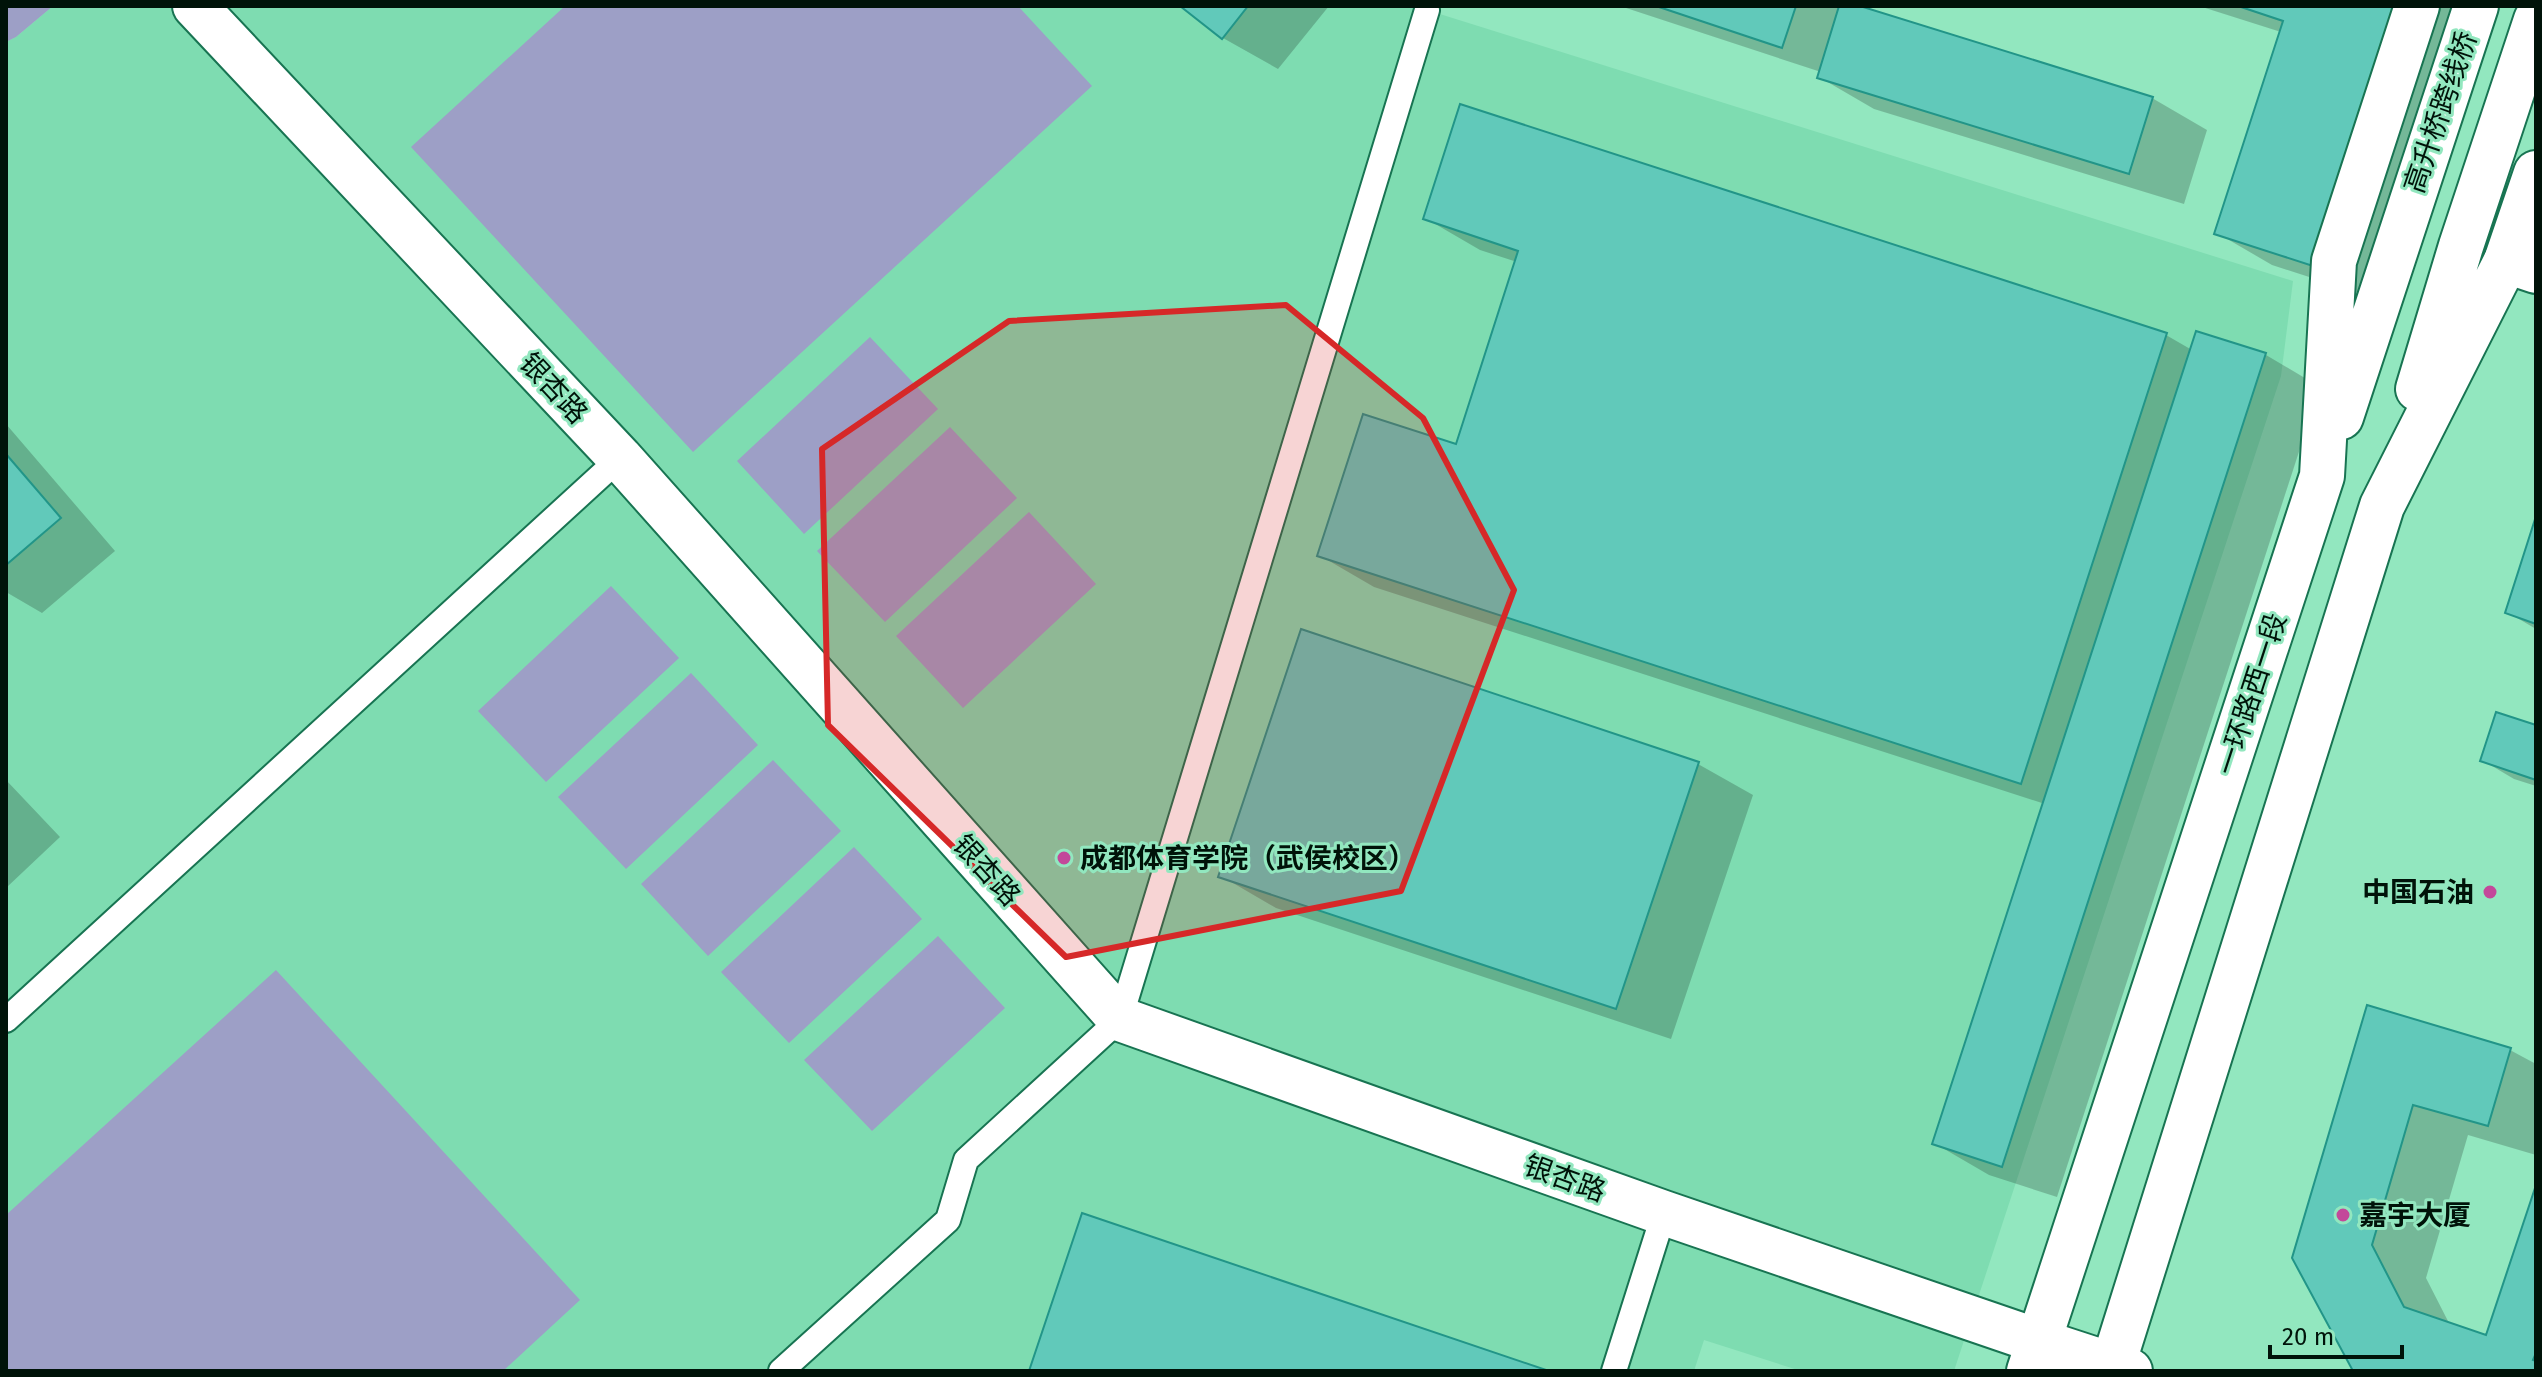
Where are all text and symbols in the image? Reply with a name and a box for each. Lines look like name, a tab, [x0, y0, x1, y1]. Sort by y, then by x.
street label: 高升桥跨线桥	[2398, 27, 2483, 197]
street label: 银杏路	[513, 346, 594, 430]
street label: 一环路西一段	[2210, 609, 2293, 779]
street label: 银杏路	[946, 828, 1027, 913]
place label: 成都体育学院（武侯校区）	[1080, 842, 1416, 875]
marker: 成都体育学院（武侯校区）	[1055, 849, 1073, 867]
place label: 中国石油	[2362, 876, 2474, 909]
marker: 中国石油	[2481, 883, 2499, 901]
street label: 银杏路	[1520, 1149, 1610, 1208]
place label: 嘉宇大厦	[2359, 1199, 2471, 1232]
marker: 嘉宇大厦	[2334, 1206, 2352, 1224]
scale bar	[2270, 1309, 2402, 1359]
text: 20 m	[2282, 1323, 2334, 1351]

